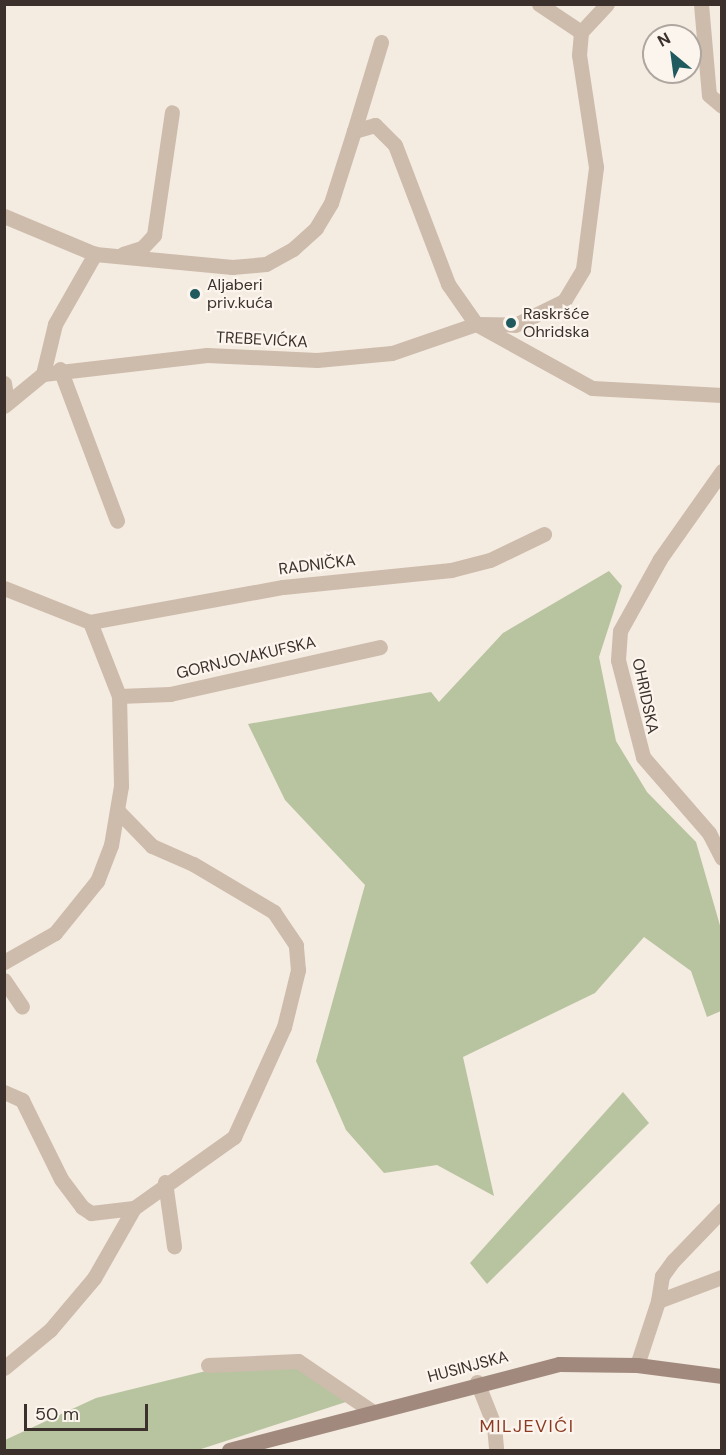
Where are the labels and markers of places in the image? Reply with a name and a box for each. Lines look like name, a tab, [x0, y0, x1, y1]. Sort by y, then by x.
place label: Aljaberi priv.kuća	[207, 275, 273, 313]
marker: Aljaberi priv.kuća	[188, 287, 202, 301]
place label: Raskršće Ohridska	[523, 304, 589, 342]
marker: Raskršće Ohridska	[504, 316, 518, 330]

